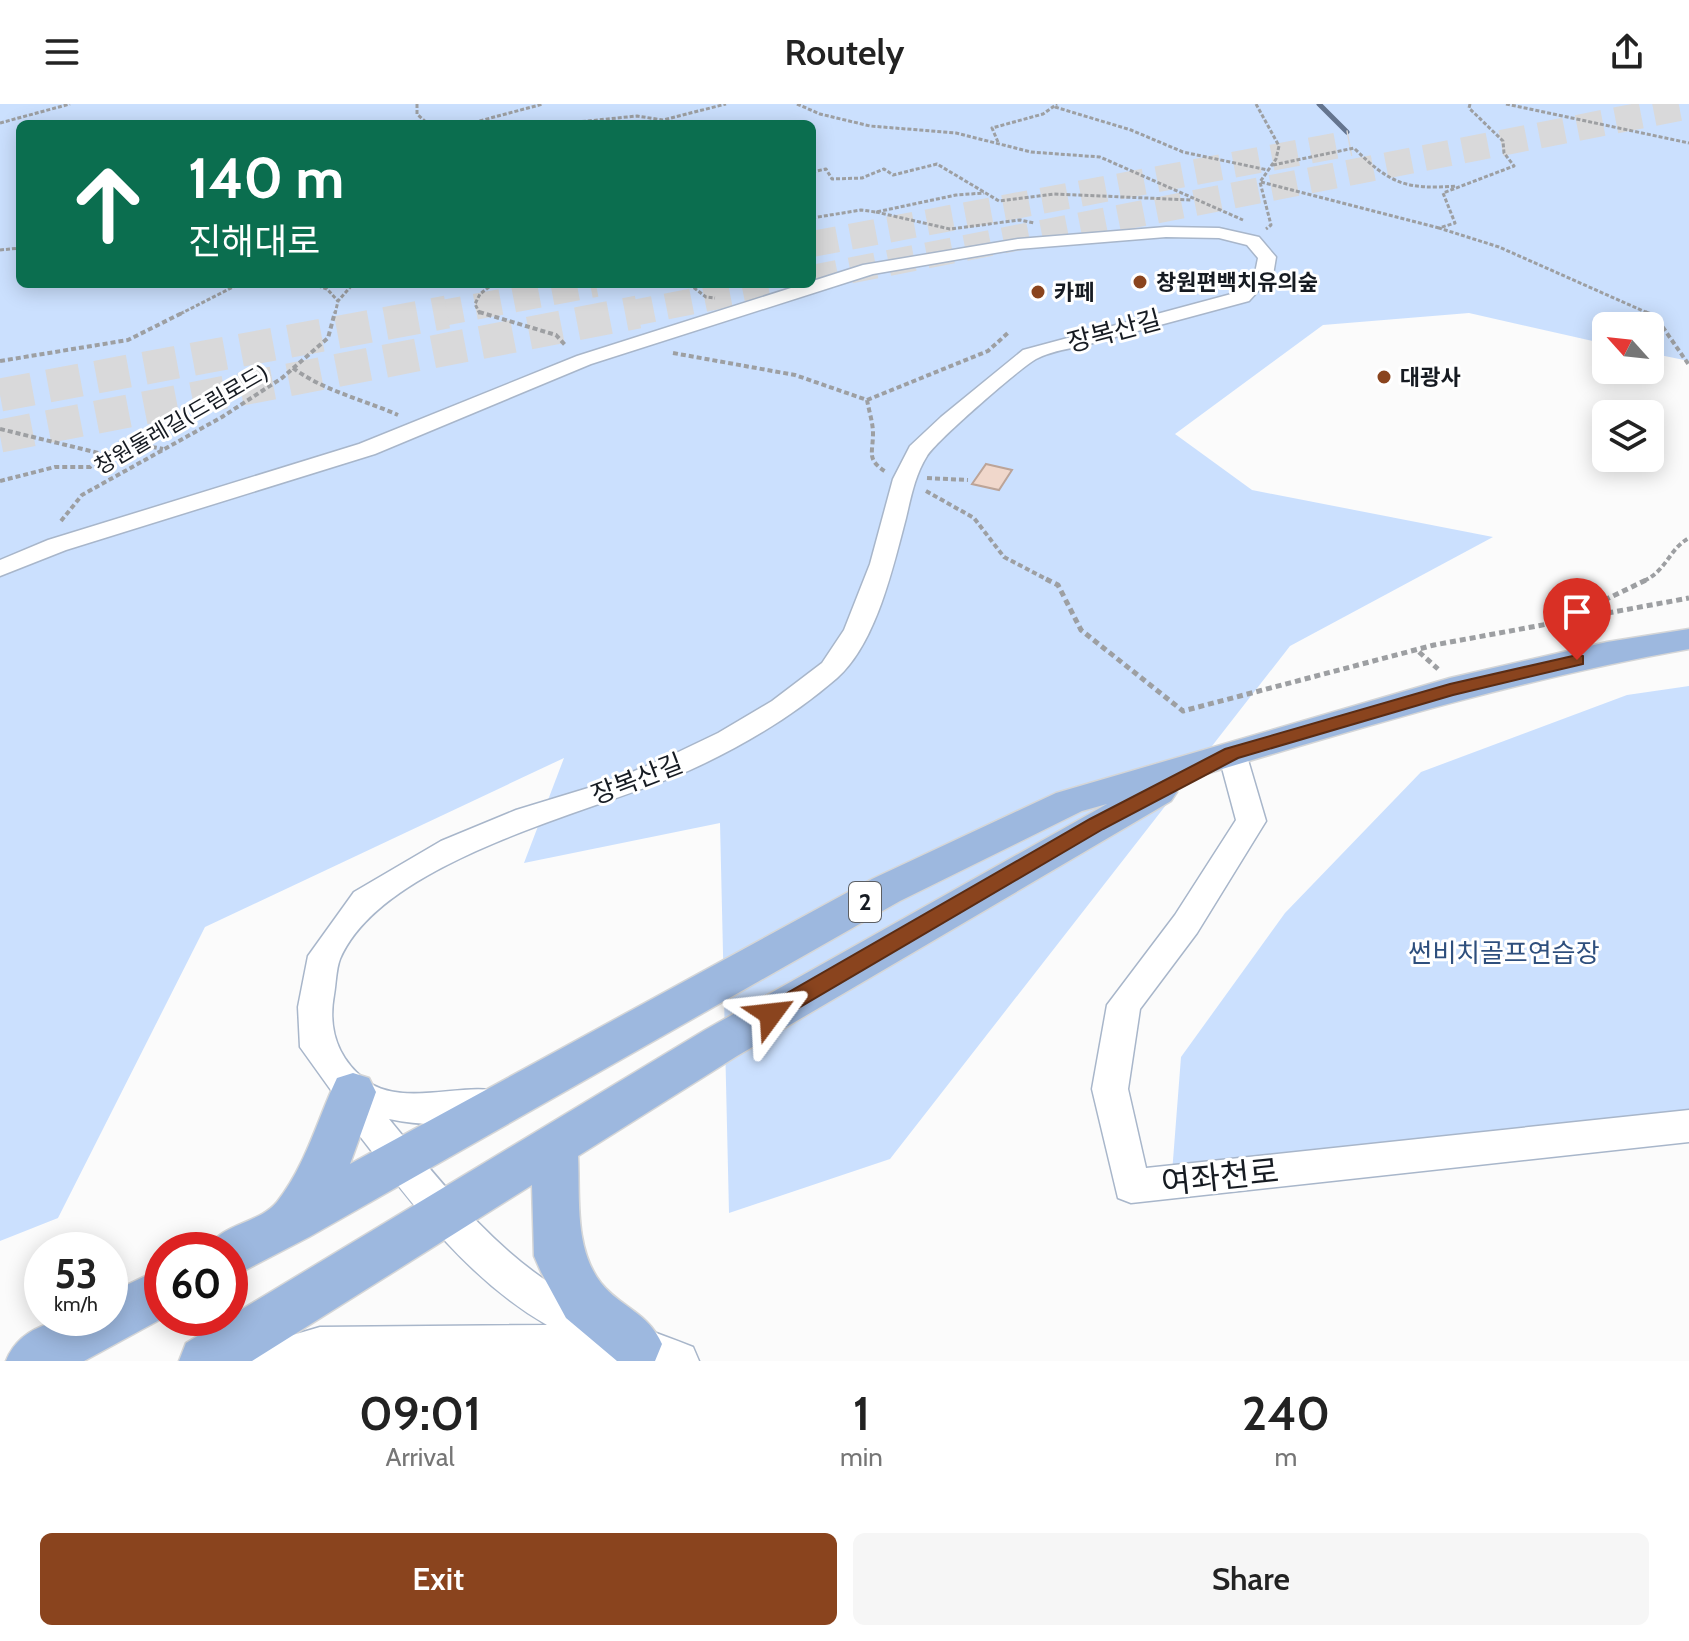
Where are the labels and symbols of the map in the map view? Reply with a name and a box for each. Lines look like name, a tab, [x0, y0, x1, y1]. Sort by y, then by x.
place label: 창원편백치유의숲	[1156, 269, 1318, 296]
marker: 창원편백치유의숲	[1131, 273, 1149, 291]
place label: 카페	[1054, 279, 1094, 306]
marker: 카페	[1029, 283, 1047, 301]
street label: 장복산길	[1064, 303, 1164, 359]
north arrow	[1592, 312, 1664, 384]
street label: 창원둘레길(드림로드)	[90, 359, 273, 480]
place label: 대광사	[1400, 364, 1461, 391]
marker: 대광사	[1375, 368, 1393, 386]
pin	[1543, 578, 1611, 660]
street label: 장복산길	[587, 747, 687, 811]
road number: 2	[849, 882, 881, 922]
park label: 썬비치골프연습장	[1408, 937, 1600, 969]
position arrow	[729, 972, 813, 1056]
street label: 여좌천로	[1159, 1151, 1281, 1202]
speed limit sign: 60	[144, 1232, 248, 1336]

